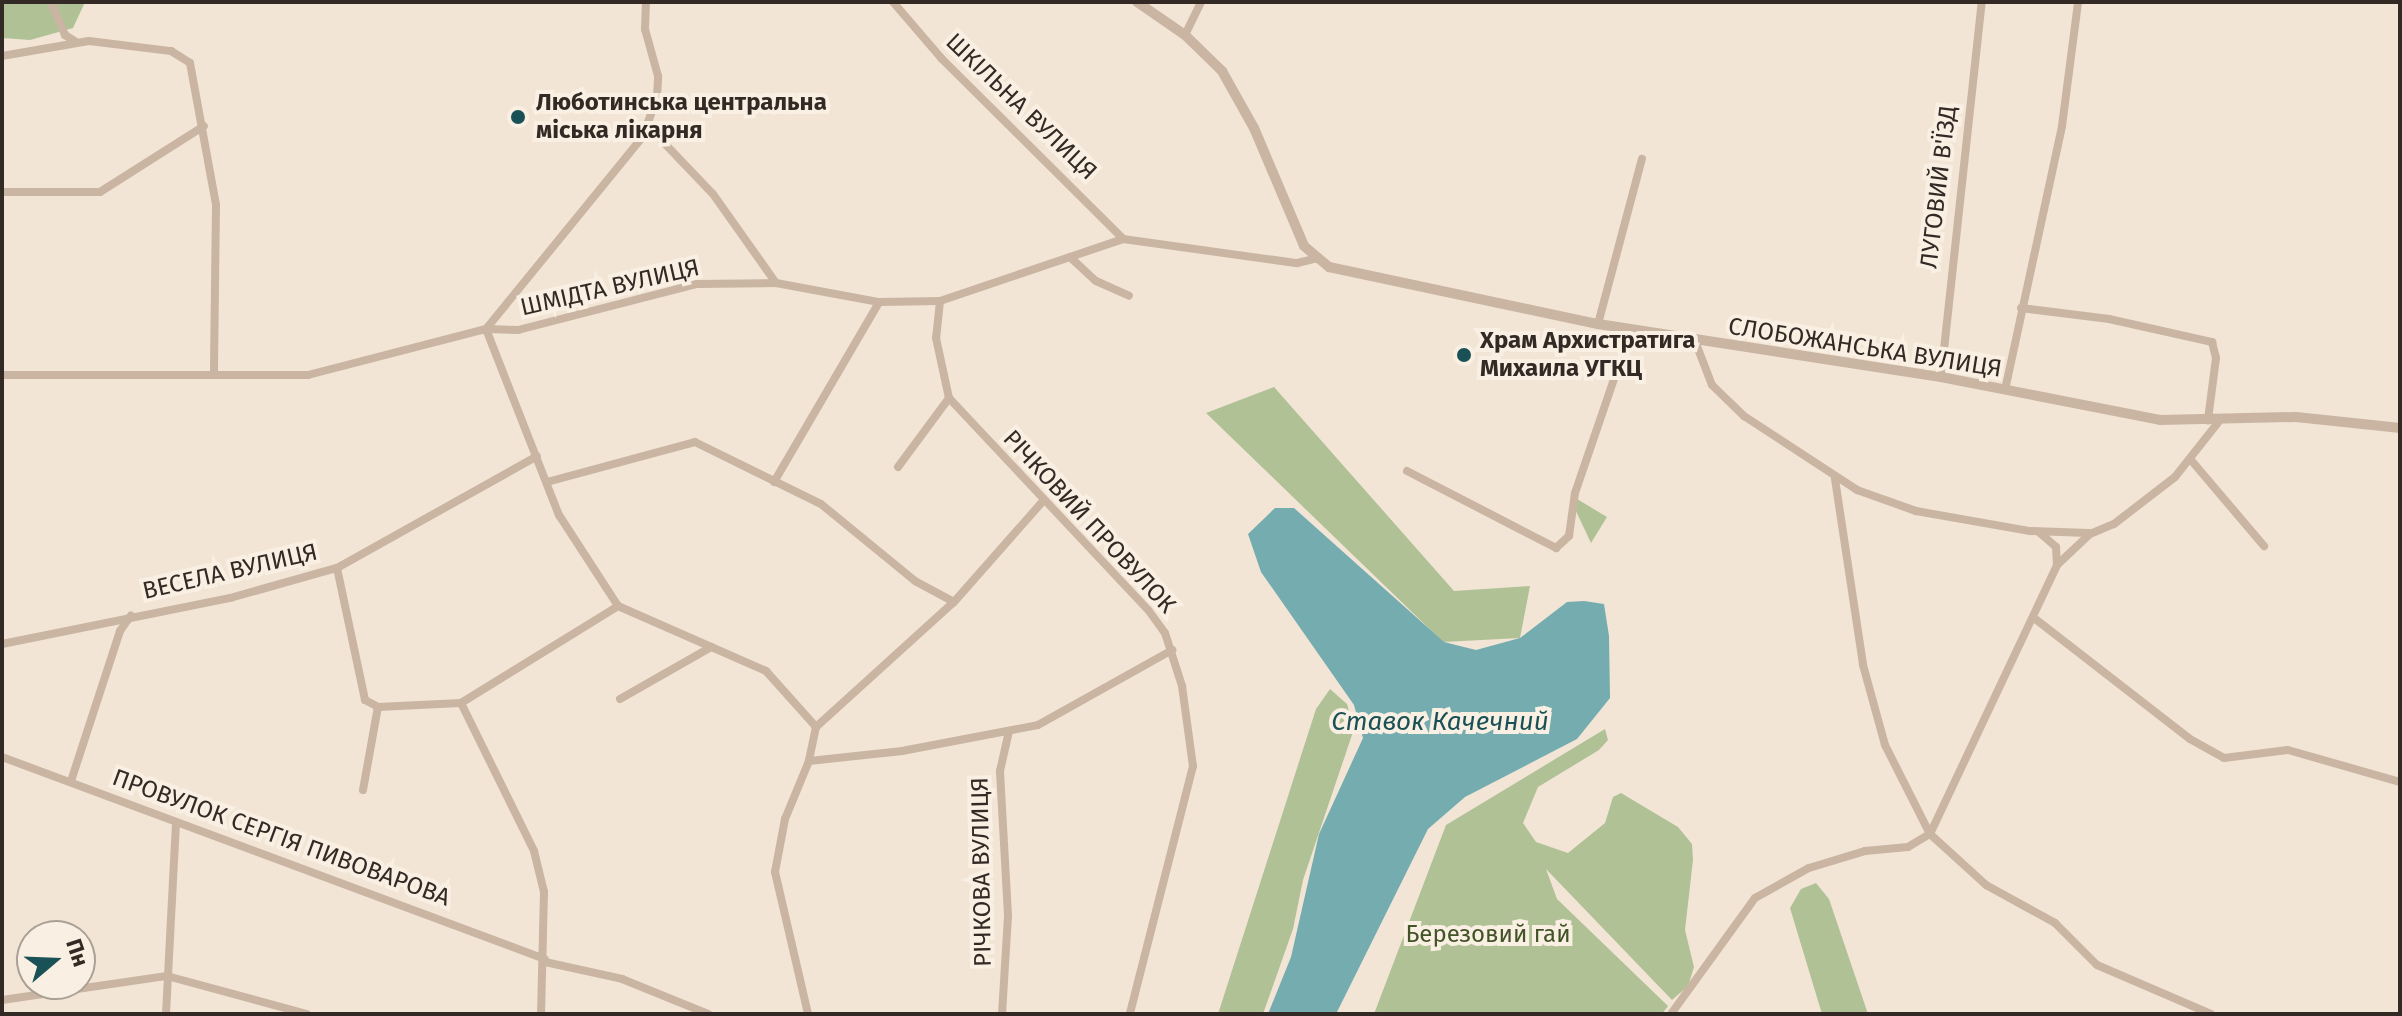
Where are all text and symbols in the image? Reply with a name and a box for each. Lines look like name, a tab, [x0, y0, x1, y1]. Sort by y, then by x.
street label: ШКІЛЬНА ВУЛИЦЯ	[940, 28, 1102, 186]
place label: Люботинська центральна міська лікарня	[536, 89, 827, 145]
street label: ЛУГОВИЙ В'ЇЗД	[1915, 104, 1963, 270]
marker: Люботинська центральна міська лікарня	[507, 106, 529, 128]
street label: ШМІДТА ВУЛИЦЯ	[518, 253, 702, 323]
street label: СЛОБОЖАНСЬКА ВУЛИЦЯ	[1726, 312, 2004, 384]
place label: Храм Архистратига Михаила УГКЦ	[1480, 327, 1695, 383]
marker: Храм Архистратига Михаила УГКЦ	[1455, 346, 1473, 364]
street label: РІЧКОВИЙ ПРОВУЛОК	[997, 425, 1181, 619]
street label: ВЕСЕЛА ВУЛИЦЯ	[140, 538, 320, 606]
water label: Ставок Качечний	[1331, 706, 1549, 738]
street label: ПРОВУЛОК СЕРГІЯ ПИВОВАРОВА	[108, 763, 454, 913]
street label: РІЧКОВА ВУЛИЦЯ	[966, 777, 998, 967]
north arrow	[16, 920, 96, 1000]
park label: Березовий гай	[1405, 921, 1571, 949]
text: Пн	[60, 935, 95, 970]

